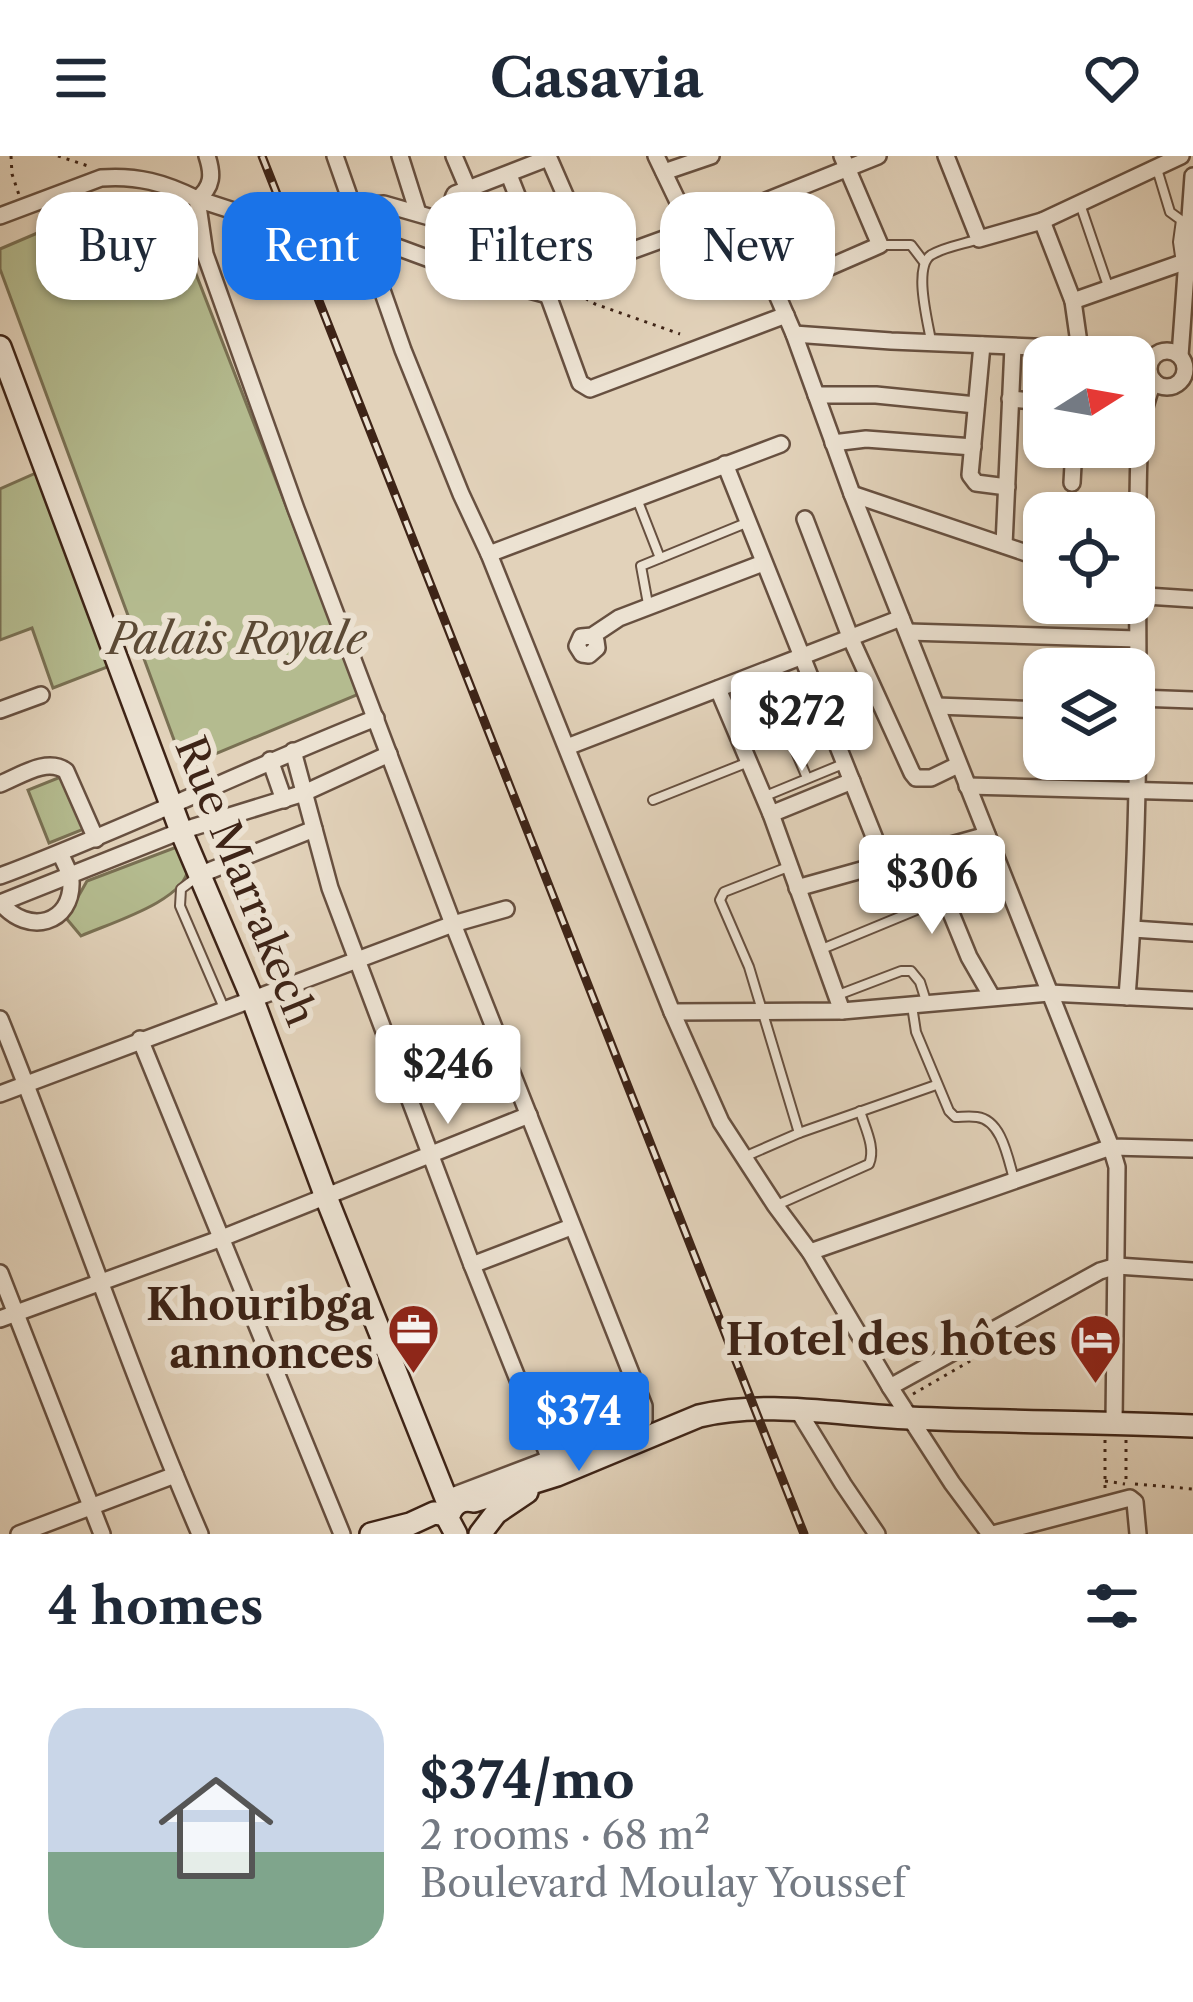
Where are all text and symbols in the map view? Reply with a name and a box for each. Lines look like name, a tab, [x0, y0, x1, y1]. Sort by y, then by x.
icon: menu	[48, 45, 114, 111]
text: Casavia	[490, 45, 703, 111]
icon: heart	[1079, 45, 1145, 111]
chip: Buy	[36, 192, 198, 300]
chip: Rent	[222, 192, 401, 300]
chip: Filters	[425, 192, 636, 300]
chip: New	[660, 192, 835, 300]
north arrow	[1023, 336, 1155, 468]
map controls	[1023, 336, 1155, 780]
button: locate	[1023, 492, 1155, 624]
park label: Palais Royale	[105, 613, 368, 665]
button: layers	[1023, 648, 1155, 780]
pin: $272	[731, 672, 873, 774]
text: $272	[758, 687, 846, 735]
street label: Rue Marrakech	[164, 729, 328, 1033]
pin: $306	[861, 835, 1003, 937]
text: $306	[886, 850, 978, 898]
pin: $246	[377, 1025, 519, 1127]
text: $246	[402, 1040, 494, 1088]
place label: Khouribga annonces	[146, 1279, 375, 1379]
office icon: Khouribga annonces	[385, 1301, 441, 1375]
hotel icon: Hotel des hôtes	[1068, 1312, 1124, 1386]
place label: Hotel des hôtes	[726, 1314, 1057, 1366]
pin: $374	[508, 1372, 650, 1474]
text: $374	[536, 1387, 622, 1435]
icon: filters	[1079, 1573, 1145, 1639]
text: 4 homes	[48, 1575, 263, 1637]
text: $374/mo	[420, 1749, 635, 1811]
icon: home	[144, 1756, 288, 1900]
text: 2 rooms · 68 m²	[420, 1811, 710, 1859]
text: Boulevard Moulay Youssef	[420, 1859, 906, 1907]

